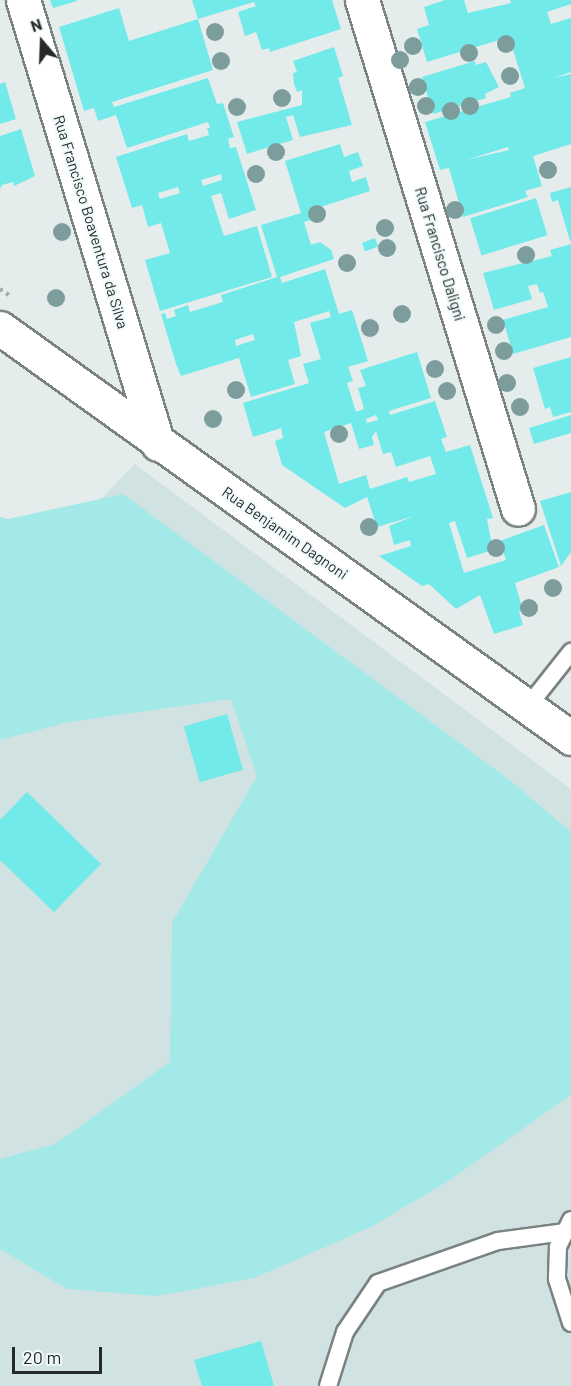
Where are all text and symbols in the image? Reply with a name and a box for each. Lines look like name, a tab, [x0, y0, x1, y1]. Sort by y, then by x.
north arrow	[12, 12, 72, 72]
text: N	[28, 14, 44, 35]
street label: Rua Francisco Boaventura da Silva	[50, 113, 132, 331]
street label: Rua Francisco Daligni	[411, 185, 469, 323]
street label: Rua Benjamim Dagnoni	[219, 483, 351, 583]
scale bar	[15, 1335, 105, 1373]
text: 20 m	[23, 1346, 61, 1368]

